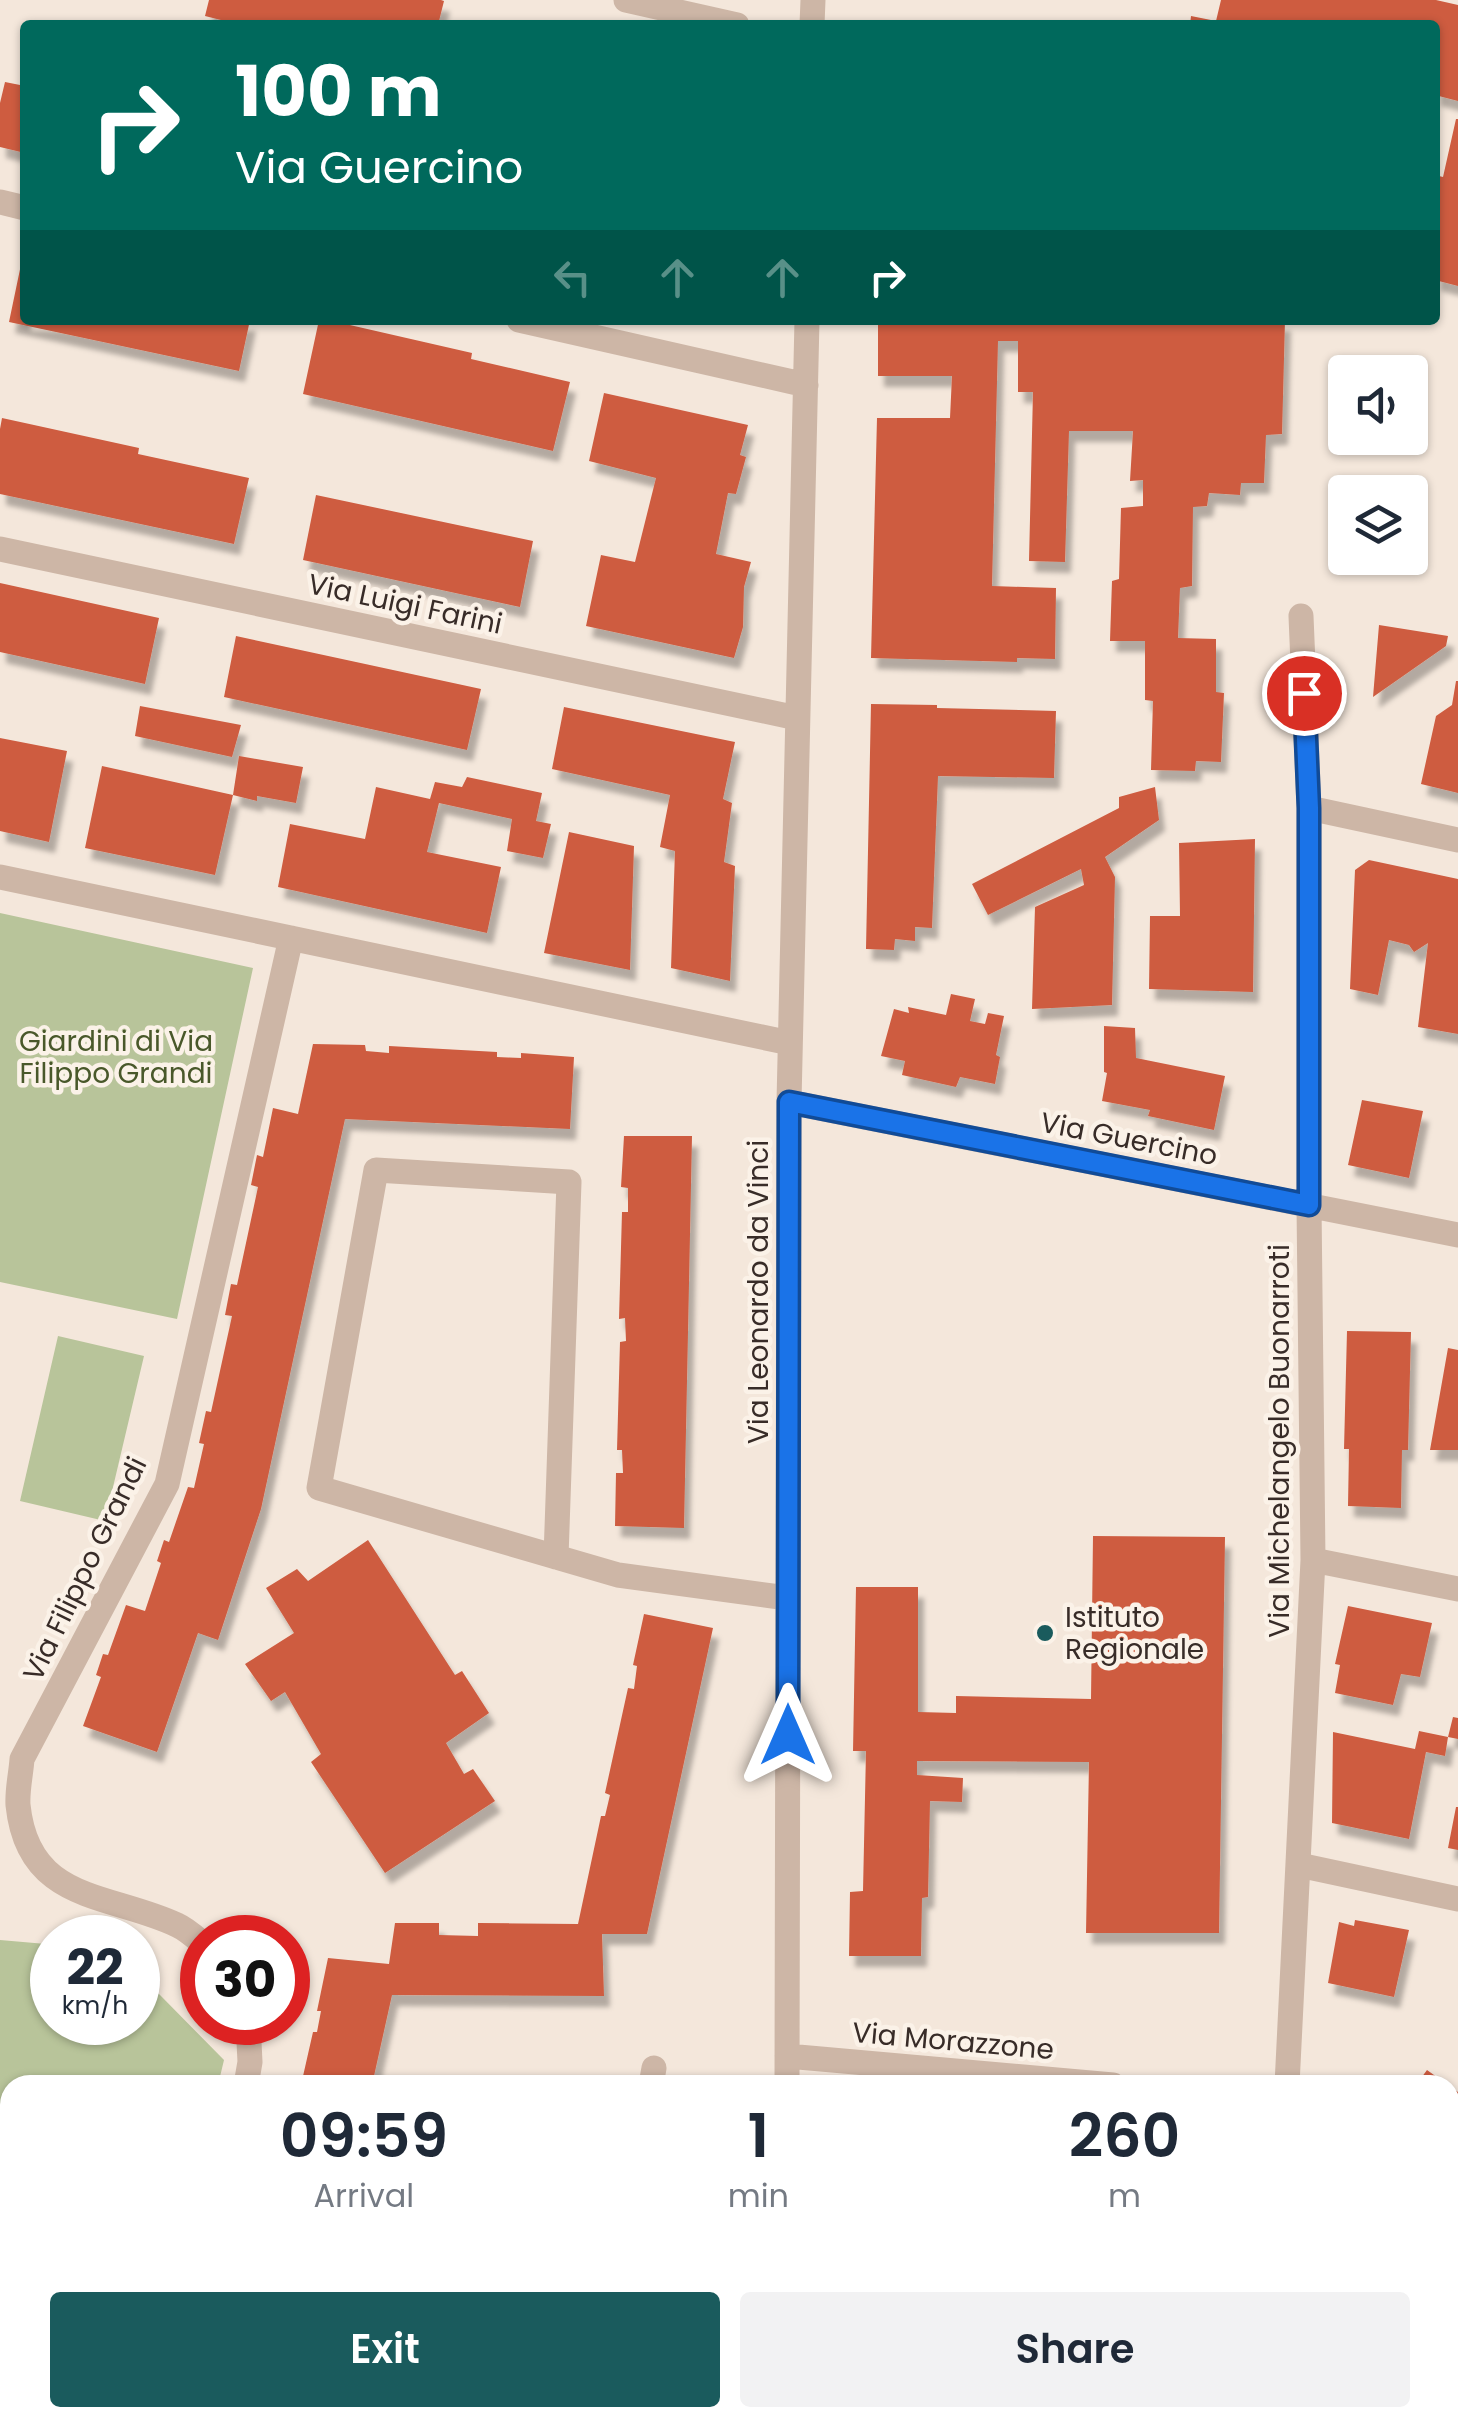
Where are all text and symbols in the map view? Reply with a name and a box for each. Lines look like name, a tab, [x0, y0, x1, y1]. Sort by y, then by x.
text: 100 m	[235, 42, 442, 141]
icon: right	[70, 60, 200, 190]
text: Via Guercino	[235, 136, 523, 199]
icon: left	[545, 250, 600, 305]
icon: ahead	[650, 250, 705, 305]
icon: ahead	[755, 250, 810, 305]
icon: right	[860, 250, 915, 305]
map controls	[1328, 355, 1428, 575]
button: sound	[1328, 355, 1428, 455]
button: layers	[1328, 475, 1428, 575]
street label: Via Luigi Farini	[304, 564, 506, 644]
pin	[1262, 651, 1347, 736]
icon: arrive	[1277, 666, 1332, 721]
park label: Giardini di Via Filippo Grandi	[19, 1022, 213, 1093]
street label: Via Guercino	[1037, 1103, 1221, 1175]
street label: Via Leonardo da Vinci	[739, 1140, 778, 1444]
street label: Via Michelangelo Buonarroti	[1260, 1244, 1299, 1638]
street label: Via Filippo Grandi	[14, 1450, 156, 1688]
place label: Istituto Regionale	[1065, 1598, 1204, 1669]
marker: Istituto Regionale	[1034, 1622, 1056, 1644]
position arrow	[736, 1683, 840, 1787]
speed limit sign: 30	[180, 1915, 310, 2045]
text: 22	[66, 1932, 124, 2003]
text: km/h	[62, 1988, 128, 2023]
street label: Via Morazzone	[851, 2013, 1055, 2069]
text: 09:59	[280, 2094, 448, 2178]
text: 1	[747, 2094, 769, 2178]
text: 260	[1069, 2094, 1180, 2178]
text: Arrival	[313, 2173, 414, 2218]
text: min	[728, 2173, 789, 2218]
text: m	[1108, 2173, 1141, 2218]
button: Exit	[50, 2292, 720, 2407]
button: Share	[740, 2292, 1410, 2407]

